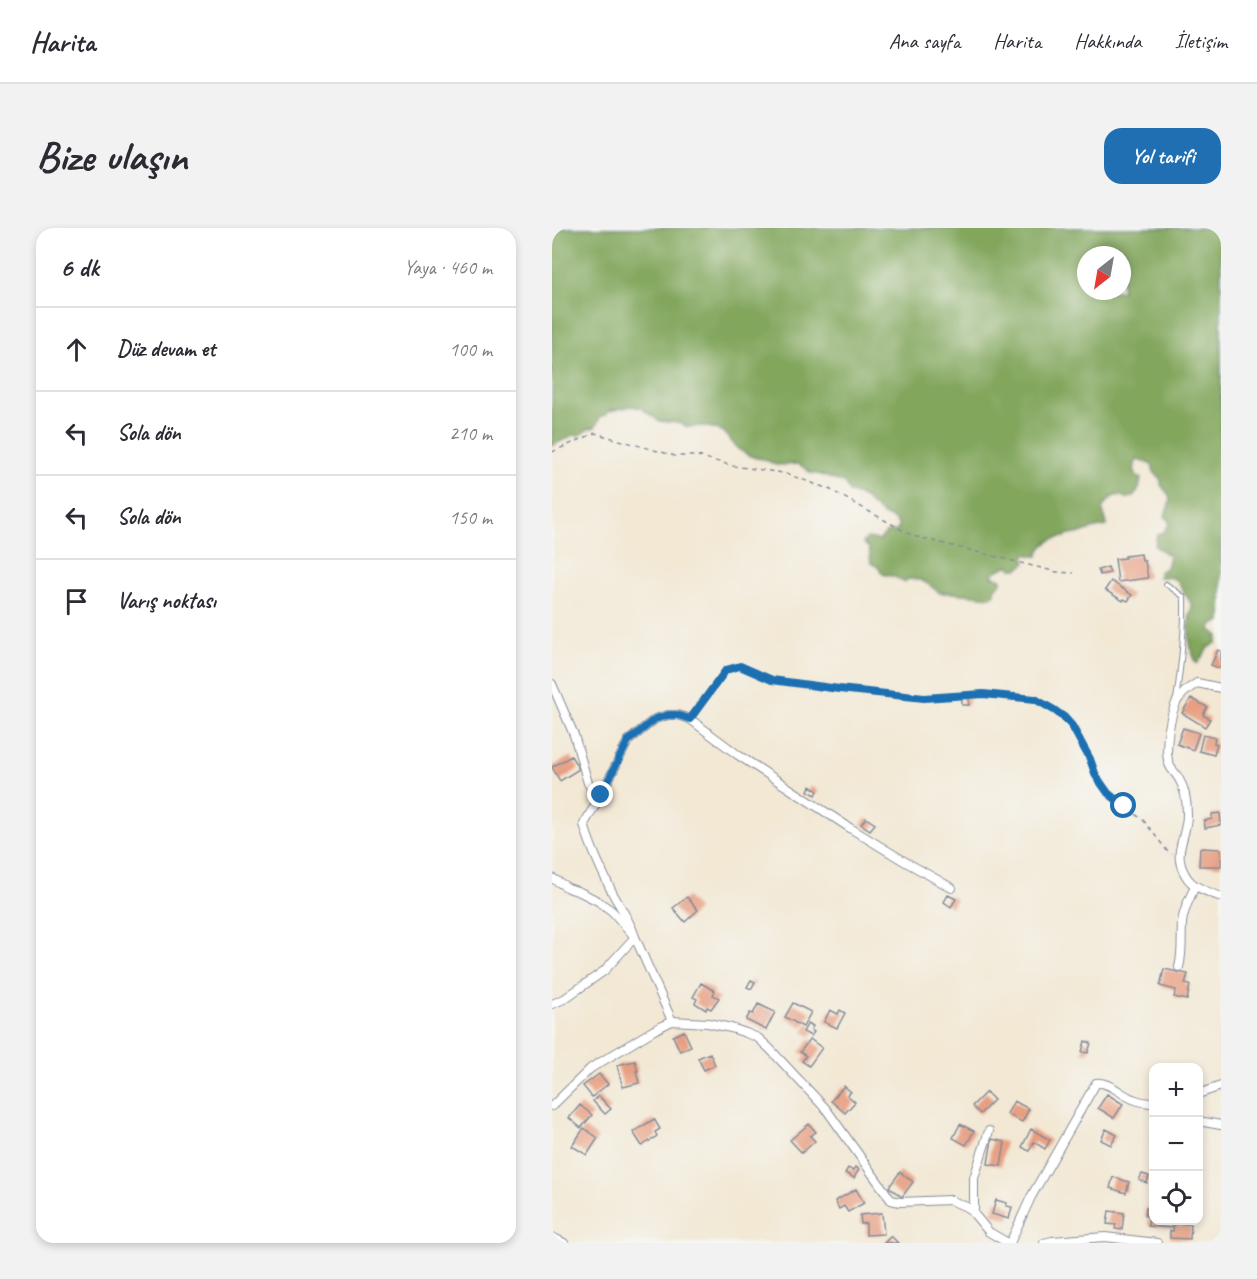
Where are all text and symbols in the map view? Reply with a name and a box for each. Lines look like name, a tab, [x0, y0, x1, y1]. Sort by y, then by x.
text: Harita	[30, 24, 95, 59]
text: Ana sayfa	[889, 28, 960, 54]
text: Harita	[993, 28, 1041, 54]
text: Hakkında	[1074, 28, 1142, 54]
text: İletişim	[1175, 28, 1227, 54]
button: Yol tarifi	[1104, 128, 1221, 184]
text: Bize ulaşın	[36, 130, 187, 183]
north arrow	[1077, 246, 1131, 300]
text: 6 dk	[60, 251, 99, 284]
text: Yaya · 460 m	[404, 255, 492, 280]
icon: ahead	[60, 333, 93, 366]
text: Düz devam et	[117, 335, 215, 363]
text: 100 m	[449, 337, 492, 362]
icon: left	[60, 417, 93, 450]
text: Sola dön	[117, 419, 181, 447]
text: 210 m	[449, 421, 492, 446]
icon: left	[60, 501, 93, 534]
text: Sola dön	[117, 503, 181, 531]
text: 150 m	[449, 505, 492, 530]
icon: arrive	[60, 585, 93, 618]
text: Varış noktası	[117, 587, 216, 615]
route end	[587, 781, 613, 807]
route start	[1110, 792, 1136, 818]
map controls	[1149, 1063, 1203, 1225]
button: +	[1149, 1063, 1203, 1117]
button: −	[1149, 1117, 1203, 1171]
button: locate	[1149, 1171, 1203, 1225]

